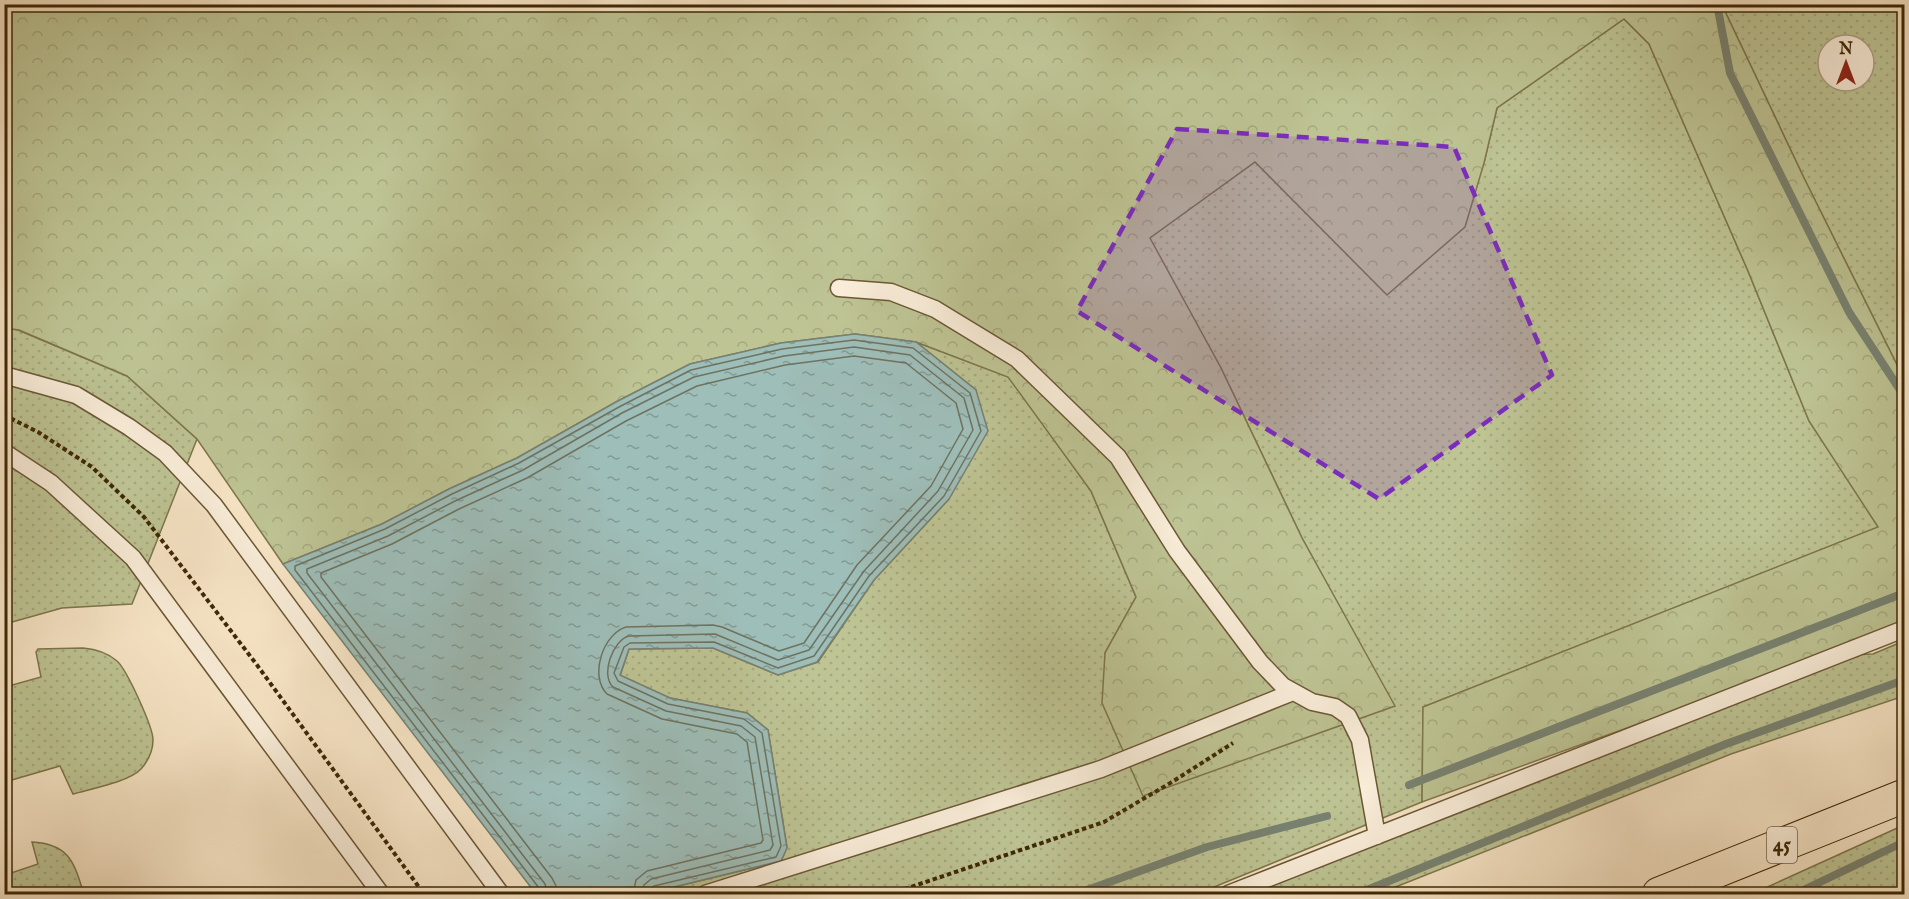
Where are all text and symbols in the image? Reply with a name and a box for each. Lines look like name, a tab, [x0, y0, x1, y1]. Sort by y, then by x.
north arrow	[1816, 33, 1876, 93]
text: N	[1838, 40, 1853, 60]
road number: 45	[1767, 827, 1797, 863]

